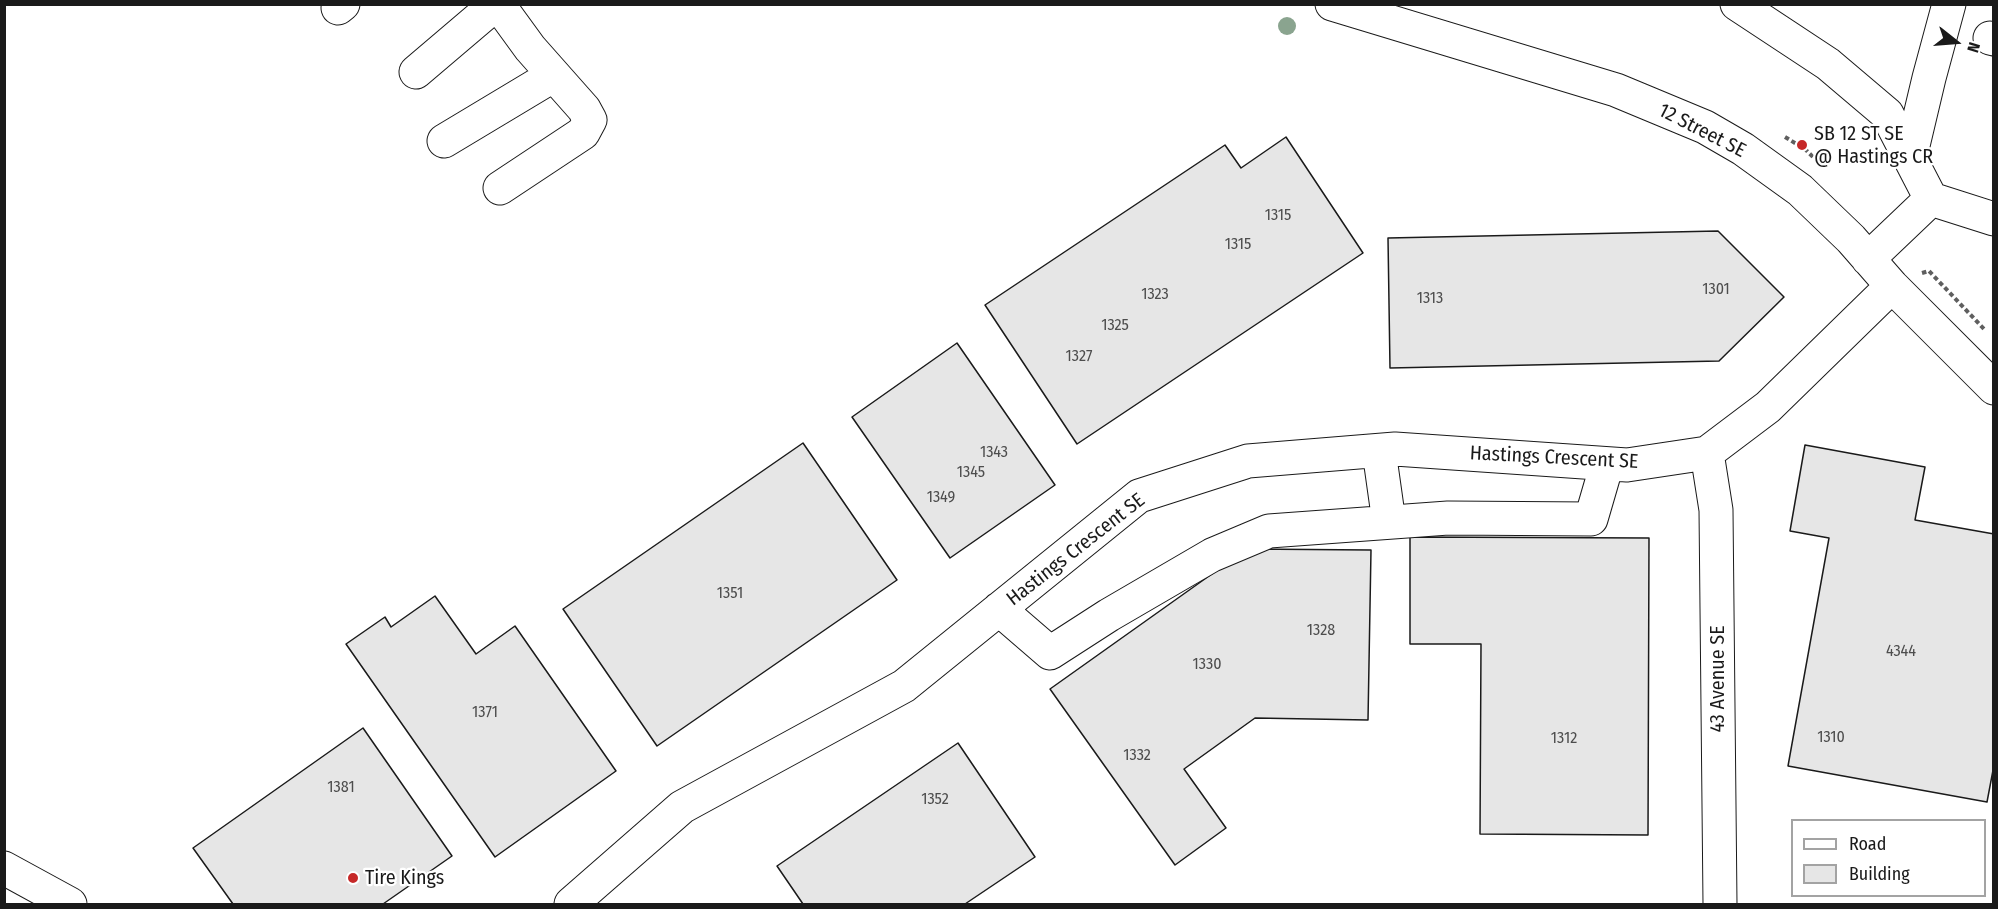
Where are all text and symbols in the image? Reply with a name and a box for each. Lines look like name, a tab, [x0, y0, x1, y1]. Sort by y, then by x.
north arrow	[1926, 12, 1986, 72]
text: N	[1963, 40, 1984, 55]
street label: 12 Street SE	[1654, 99, 1750, 163]
place label: SB 12 ST SE @ Hastings CR	[1814, 122, 1933, 169]
marker: SB 12 ST SE @ Hastings CR	[1795, 138, 1809, 152]
house number: 1315	[1265, 206, 1291, 226]
house number: 1315	[1225, 235, 1251, 255]
house number: 1301	[1702, 280, 1730, 300]
house number: 1323	[1141, 285, 1169, 305]
house number: 1313	[1417, 289, 1443, 309]
house number: 1325	[1101, 316, 1129, 336]
house number: 1327	[1066, 347, 1092, 367]
street label: Hastings Crescent SE	[1469, 442, 1639, 474]
house number: 1343	[980, 443, 1008, 463]
house number: 1345	[957, 463, 985, 483]
house number: 1349	[927, 488, 955, 508]
street label: Hastings Crescent SE	[1002, 489, 1150, 611]
house number: 1351	[717, 584, 743, 604]
house number: 1328	[1307, 621, 1335, 641]
street label: 43 Avenue SE	[1706, 625, 1730, 733]
house number: 4344	[1886, 642, 1916, 662]
house number: 1330	[1192, 655, 1222, 675]
house number: 1371	[472, 703, 498, 723]
house number: 1310	[1817, 728, 1845, 748]
house number: 1312	[1551, 729, 1577, 749]
house number: 1332	[1123, 746, 1151, 766]
house number: 1381	[327, 778, 355, 798]
house number: 1352	[921, 790, 949, 810]
legend	[1791, 819, 1986, 897]
text: Road	[1849, 833, 1886, 855]
text: Building	[1849, 863, 1910, 885]
place label: Tire Kings	[365, 866, 444, 890]
marker: Tire Kings	[346, 871, 360, 885]

